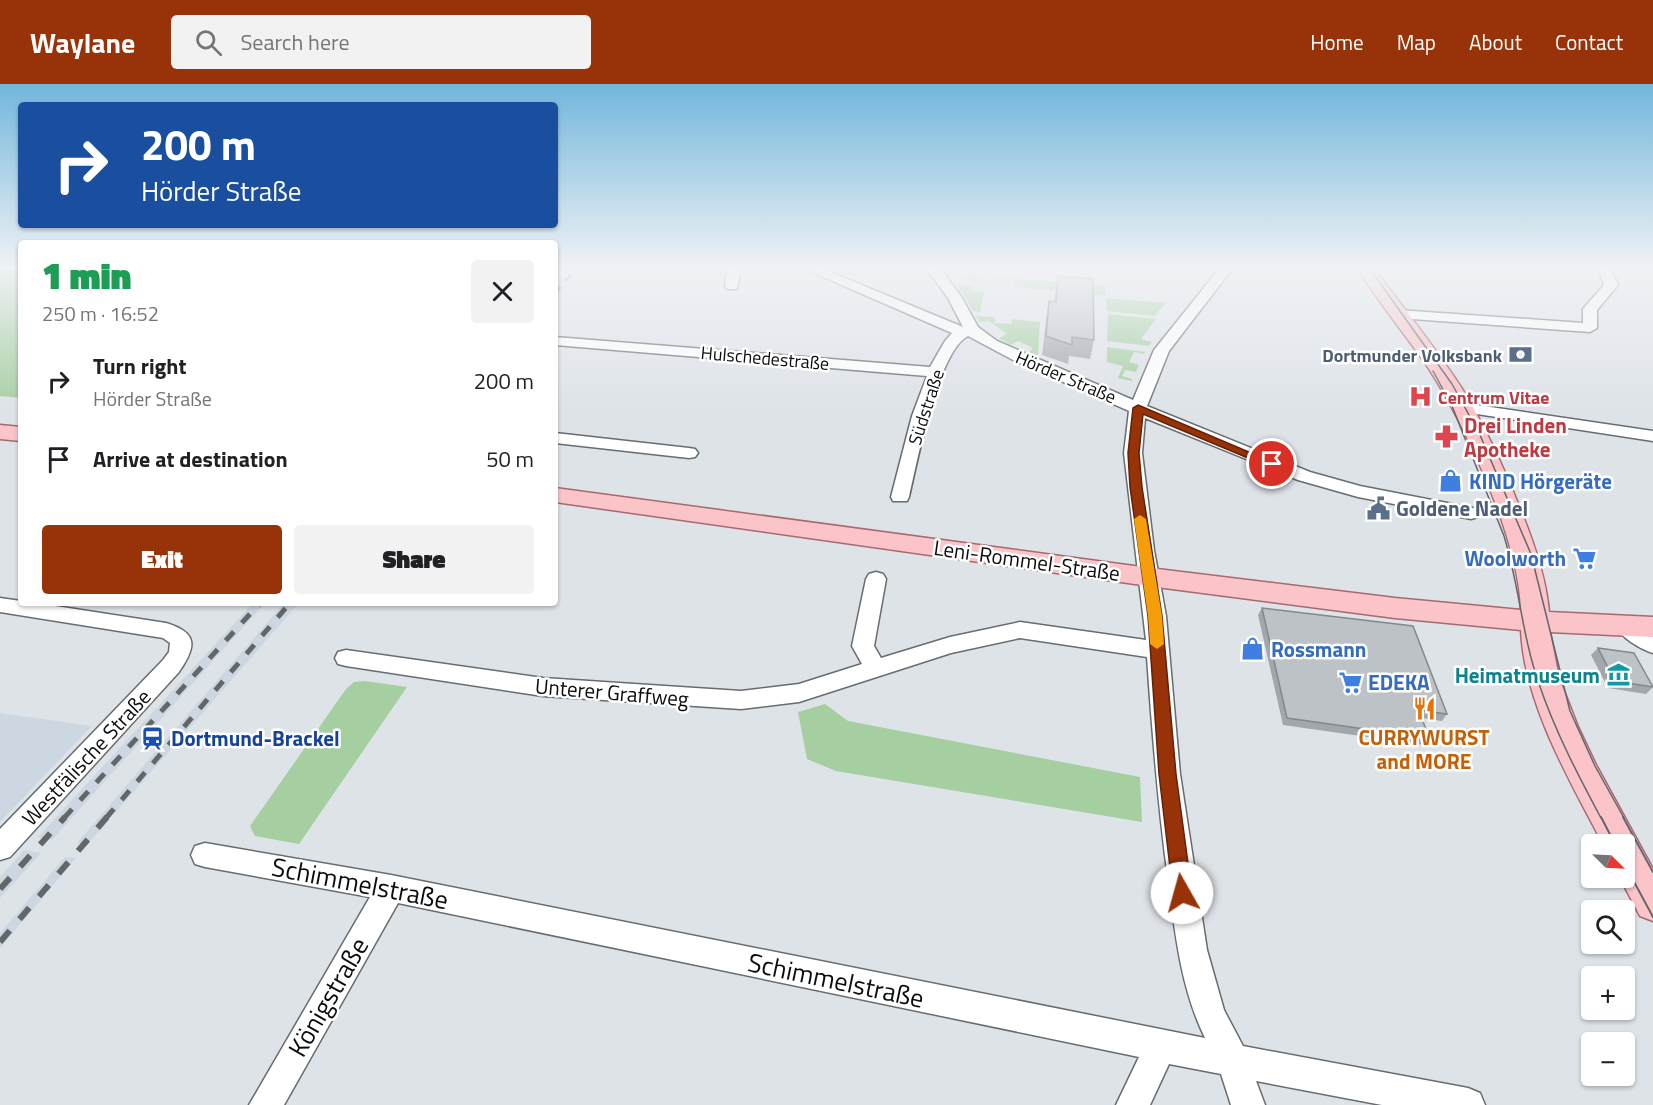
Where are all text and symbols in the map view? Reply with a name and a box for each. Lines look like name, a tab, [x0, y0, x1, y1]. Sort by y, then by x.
search box	[171, 15, 591, 69]
text: Waylane	[30, 21, 135, 64]
text: Search here	[240, 25, 350, 59]
icon: search	[192, 26, 225, 59]
text: Home	[1310, 26, 1364, 58]
text: Map	[1397, 26, 1436, 58]
text: About	[1469, 26, 1522, 58]
text: Contact	[1555, 26, 1623, 58]
text: 200 m	[141, 112, 256, 176]
icon: right	[42, 126, 120, 204]
text: Hörder Straße	[141, 170, 301, 211]
text: 1 min	[42, 248, 131, 303]
button: close	[471, 260, 534, 323]
text: 250 m · 16:52	[42, 298, 159, 329]
street label: Hulschedestraße	[700, 339, 830, 377]
place label: Dortmunder Volksbank	[1322, 342, 1503, 369]
bank icon: Dortmunder Volksbank	[1507, 342, 1533, 368]
street label: Hörder Straße	[1012, 344, 1120, 410]
text: Turn right	[93, 349, 187, 383]
text: 200 m	[474, 364, 534, 398]
icon: right	[42, 365, 75, 398]
street label: Südstraße	[901, 366, 951, 448]
text: Hörder Straße	[93, 383, 212, 414]
hospital icon: Centrum Vitae	[1407, 384, 1433, 410]
place label: Centrum Vitae	[1438, 384, 1549, 411]
place label: Drei Linden Apotheke	[1464, 409, 1567, 465]
pharmacy icon: Drei Linden Apotheke	[1433, 424, 1459, 450]
pin	[1246, 438, 1297, 489]
text: Arrive at destination	[93, 442, 288, 476]
text: 50 m	[486, 442, 534, 476]
icon: arrive	[42, 443, 75, 476]
icon: arrive	[1255, 447, 1288, 480]
place label: KIND Hörgeräte	[1469, 465, 1612, 497]
shop icon: KIND Hörgeräte	[1438, 468, 1464, 494]
place label: Goldene Nadel	[1396, 492, 1528, 524]
public building icon: Goldene Nadel	[1365, 495, 1391, 521]
button: Exit	[42, 525, 282, 594]
button: Share	[294, 525, 534, 594]
street label: Leni-Rommel-Straße	[932, 531, 1122, 589]
place label: Woolworth	[1464, 542, 1566, 574]
supermarket icon: Woolworth	[1571, 545, 1597, 571]
place label: Rossmann	[1271, 633, 1366, 665]
shop icon: Rossmann	[1240, 636, 1266, 662]
place label: Heimatmuseum	[1455, 659, 1600, 691]
museum icon: Heimatmuseum	[1605, 662, 1631, 688]
place label: EDEKA	[1368, 666, 1430, 698]
street label: Unterer Graffweg	[534, 669, 690, 715]
supermarket icon: EDEKA	[1337, 669, 1363, 695]
street label: Westfälische Straße	[14, 681, 158, 833]
restaurant icon: CURRYWURST and MORE	[1411, 696, 1437, 722]
place label: CURRYWURST and MORE	[1358, 721, 1490, 777]
place label: Dortmund-Brackel	[171, 722, 340, 754]
station icon: Dortmund-Brackel	[140, 725, 166, 751]
north arrow	[1581, 834, 1635, 888]
map controls	[1581, 834, 1635, 1086]
street label: Schimmelstraße	[268, 847, 452, 919]
position arrow	[1150, 861, 1214, 925]
button: search	[1581, 900, 1635, 954]
street label: Königstraße	[278, 930, 378, 1064]
street label: Schimmelstraße	[744, 942, 928, 1018]
button: +	[1581, 966, 1635, 1020]
button: −	[1581, 1032, 1635, 1086]

